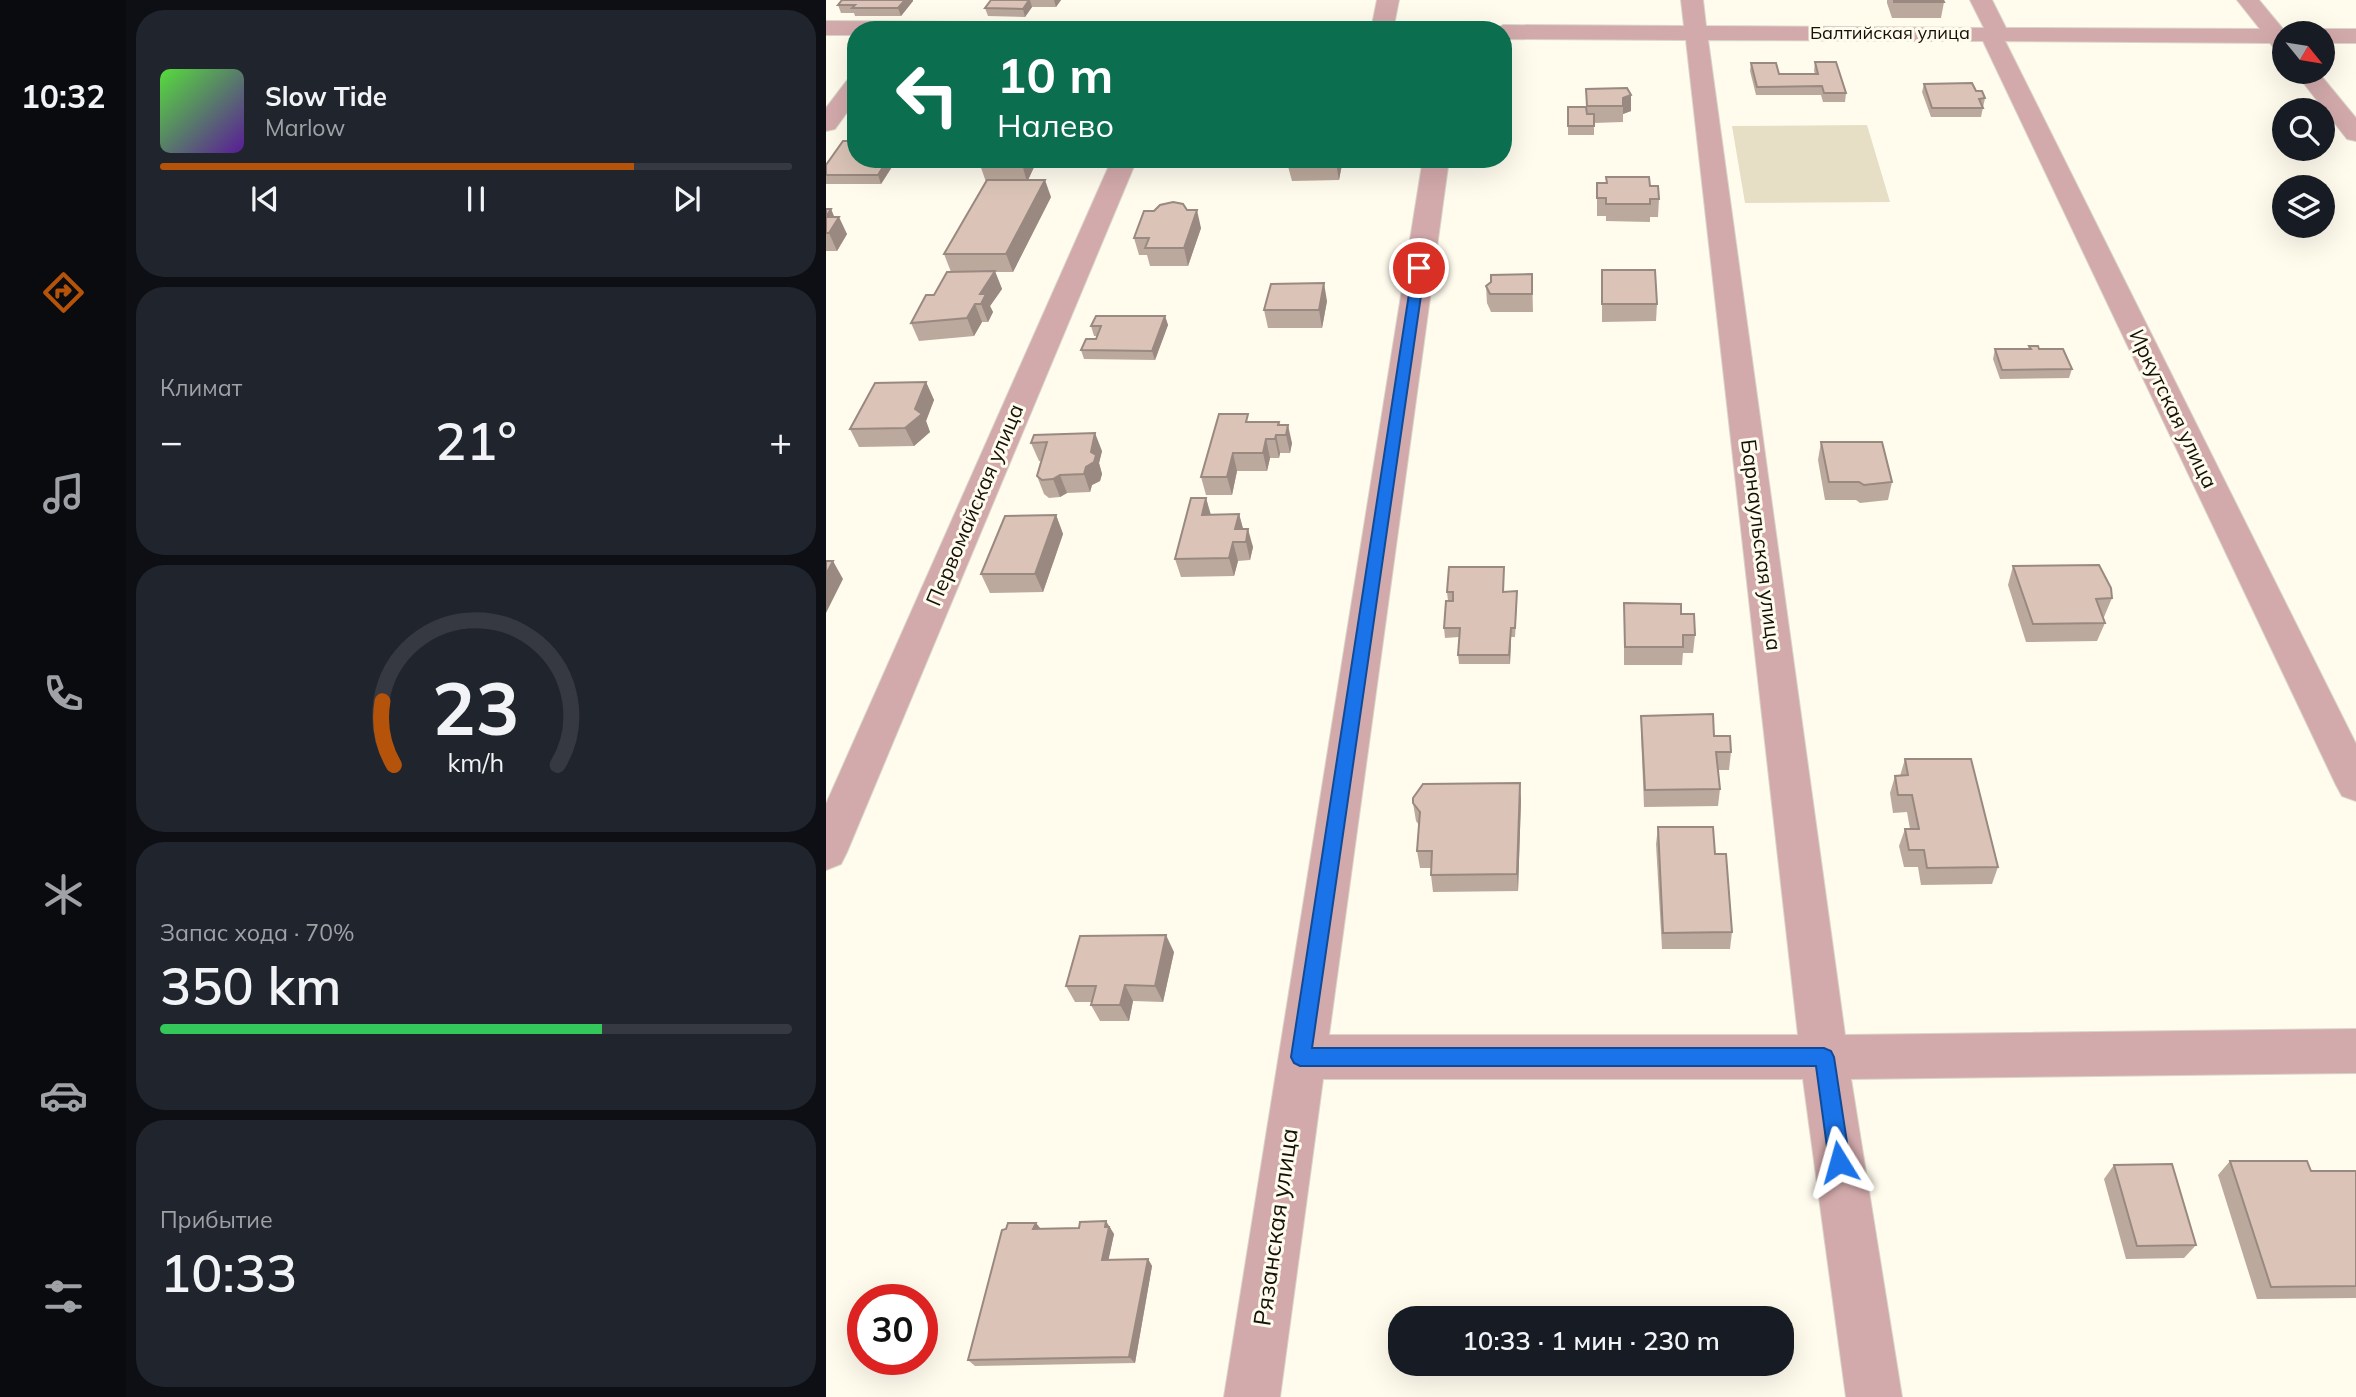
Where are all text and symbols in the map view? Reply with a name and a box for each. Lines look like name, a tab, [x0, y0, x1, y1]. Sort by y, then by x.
street label: Балтийская улица	[1810, 21, 1970, 44]
north arrow	[2272, 21, 2334, 84]
map controls	[2272, 21, 2335, 238]
text: 10 m	[997, 44, 1113, 105]
icon: left	[882, 49, 973, 140]
text: 10:32	[21, 76, 105, 116]
text: Slow Tide	[265, 80, 387, 113]
button: search	[2272, 98, 2335, 161]
text: Налево	[997, 105, 1114, 145]
text: Marlow	[265, 113, 345, 142]
button: layers	[2272, 175, 2335, 238]
icon: previous	[246, 180, 284, 218]
icon: pause	[457, 180, 495, 218]
icon: next	[668, 180, 706, 218]
pin	[1389, 238, 1449, 298]
icon: arrive	[1400, 249, 1438, 287]
icon: directions	[39, 268, 88, 317]
street label: Иркутская улица	[2124, 325, 2224, 492]
text: Климат	[160, 373, 242, 402]
street label: Первомайская улица	[920, 400, 1028, 609]
text: 21°	[435, 408, 517, 473]
text: −	[160, 417, 183, 465]
text: +	[769, 417, 792, 465]
street label: Барнаульская улица	[1736, 438, 1788, 652]
icon: music	[39, 469, 88, 518]
text: 23	[432, 662, 520, 753]
icon: phone	[39, 669, 88, 718]
text: km/h	[448, 746, 504, 777]
icon: climate	[39, 870, 88, 919]
text: Запас хода · 70%	[160, 918, 355, 947]
text: 350 km	[160, 953, 341, 1018]
icon: car	[39, 1071, 88, 1120]
position arrow	[1802, 1125, 1876, 1199]
street label: Рязанская улица	[1246, 1126, 1304, 1328]
text: Прибытие	[160, 1205, 273, 1234]
text: 10:33	[160, 1240, 297, 1305]
icon: filters	[39, 1272, 88, 1321]
speed limit sign: 30	[847, 1284, 938, 1375]
text: 10:33 · 1 мин · 230 m	[1462, 1324, 1720, 1357]

